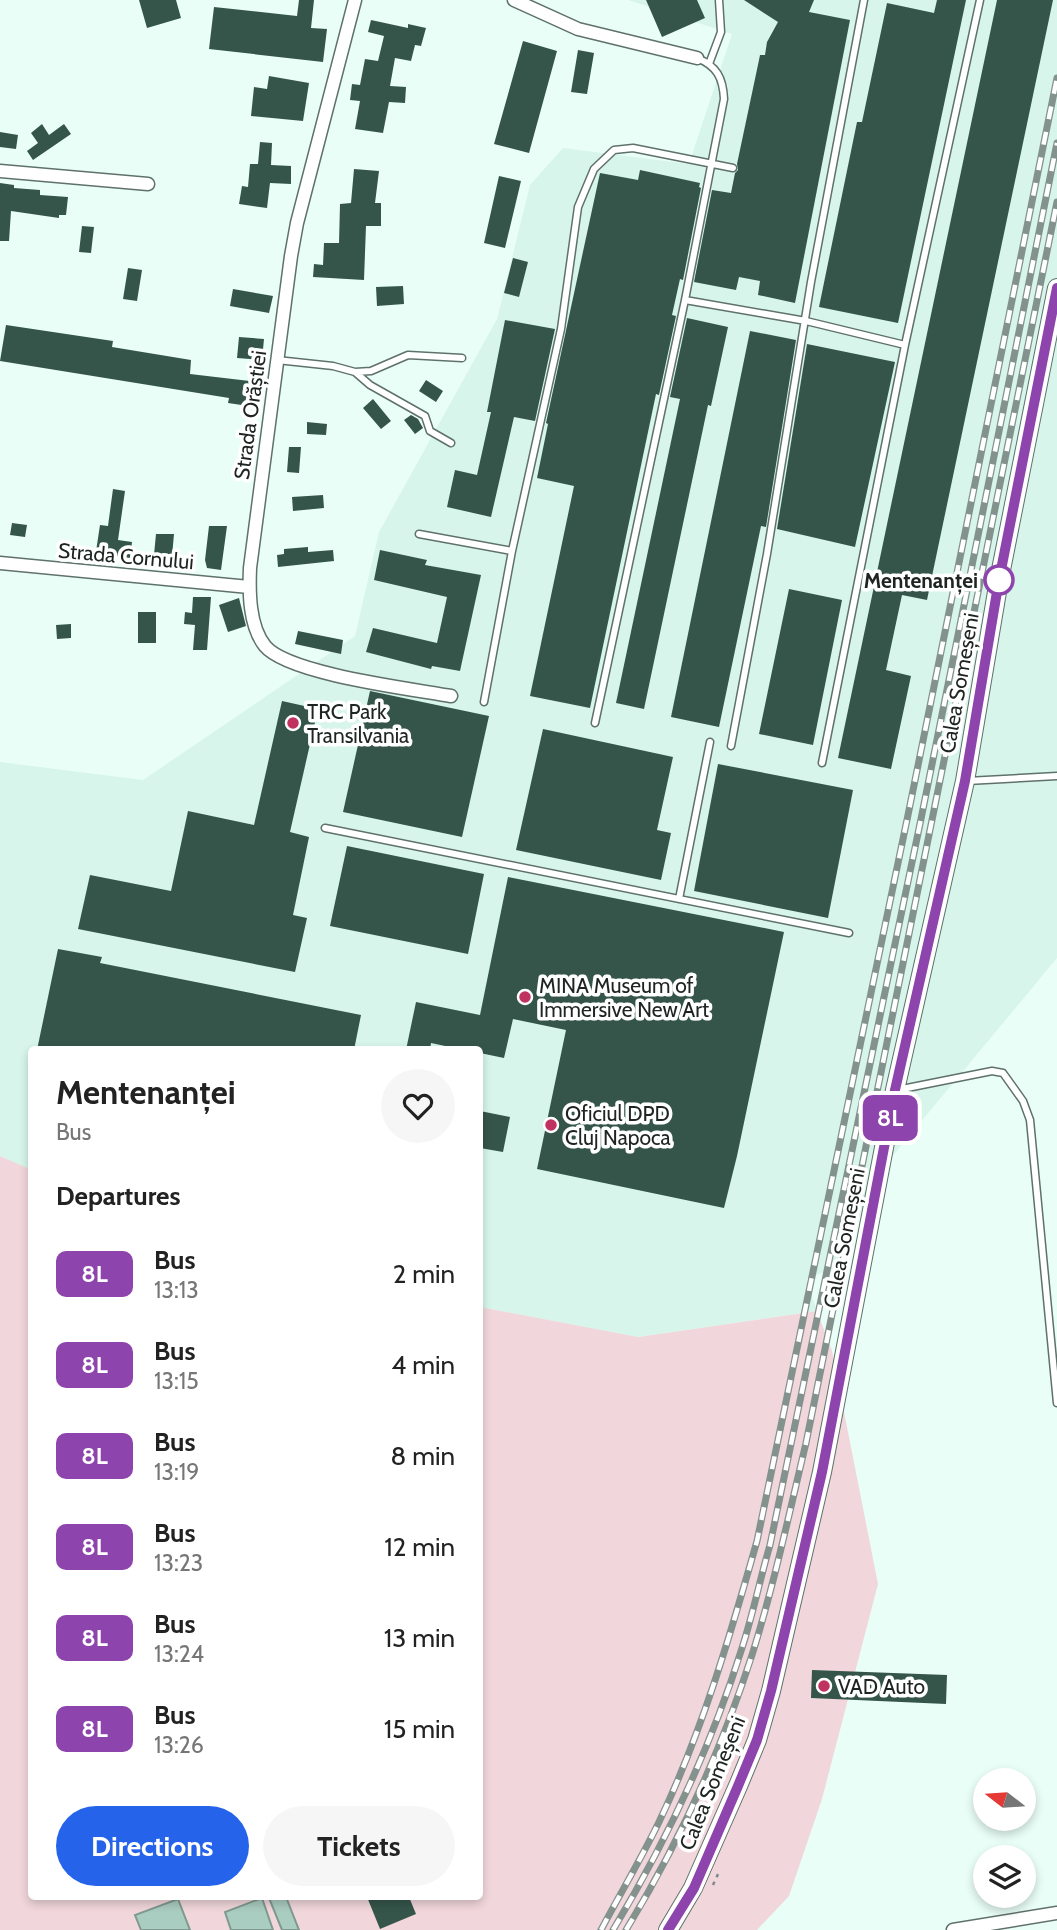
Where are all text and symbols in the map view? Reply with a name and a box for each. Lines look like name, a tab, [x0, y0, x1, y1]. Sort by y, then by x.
street label: Strada Orăștiei	[229, 349, 273, 481]
street label: Strada Cornului	[57, 538, 195, 574]
marker: Mentenanței	[984, 565, 1014, 595]
place label: Mentenanței	[864, 568, 978, 595]
street label: Calea Someșeni	[934, 611, 986, 755]
place label: TRC Park Transilvania	[307, 699, 409, 748]
marker: TRC Park Transilvania	[285, 715, 301, 731]
place label: MINA Museum of Immersive New Art	[539, 973, 709, 1022]
marker: MINA Museum of Immersive New Art	[517, 989, 533, 1005]
button: heart	[381, 1069, 455, 1143]
text: Mentenanței	[56, 1072, 236, 1112]
line badge: 8L	[858, 1095, 922, 1141]
place label: Oficiul DPD Cluj Napoca	[565, 1101, 671, 1151]
text: 8L	[877, 1103, 903, 1132]
marker: Oficiul DPD Cluj Napoca	[543, 1117, 559, 1133]
text: Bus	[56, 1118, 91, 1146]
street label: Calea Someșeni	[818, 1166, 872, 1310]
text: Departures	[56, 1180, 180, 1212]
text: Bus	[154, 1244, 195, 1276]
text: 2 min	[393, 1258, 455, 1290]
text: 8L	[81, 1259, 108, 1288]
text: 13:13	[154, 1276, 199, 1304]
text: Bus	[154, 1335, 195, 1367]
text: 4 min	[391, 1349, 455, 1381]
text: 8L	[81, 1350, 108, 1379]
text: 13:15	[154, 1367, 199, 1395]
text: Bus	[154, 1426, 195, 1458]
text: 8 min	[391, 1440, 455, 1472]
text: 8L	[81, 1441, 108, 1470]
text: 13:19	[154, 1458, 199, 1486]
text: Bus	[154, 1517, 195, 1549]
text: 12 min	[384, 1531, 455, 1563]
text: 8L	[81, 1532, 108, 1561]
text: 13:23	[154, 1549, 203, 1577]
text: Bus	[154, 1608, 195, 1640]
text: 13 min	[384, 1622, 455, 1654]
text: 8L	[81, 1623, 108, 1652]
text: 13:24	[154, 1640, 204, 1668]
place label: VAD Auto	[838, 1674, 925, 1699]
marker: VAD Auto	[816, 1678, 832, 1694]
text: Bus	[154, 1699, 195, 1731]
street label: Calea Someșeni	[674, 1712, 752, 1854]
text: 15 min	[384, 1713, 455, 1745]
text: 8L	[81, 1714, 108, 1743]
text: 13:26	[154, 1731, 204, 1759]
north arrow	[973, 1768, 1036, 1830]
map controls	[973, 1768, 1036, 1908]
button: Directions	[56, 1806, 249, 1886]
button: Tickets	[263, 1806, 455, 1886]
button: layers	[973, 1845, 1036, 1908]

